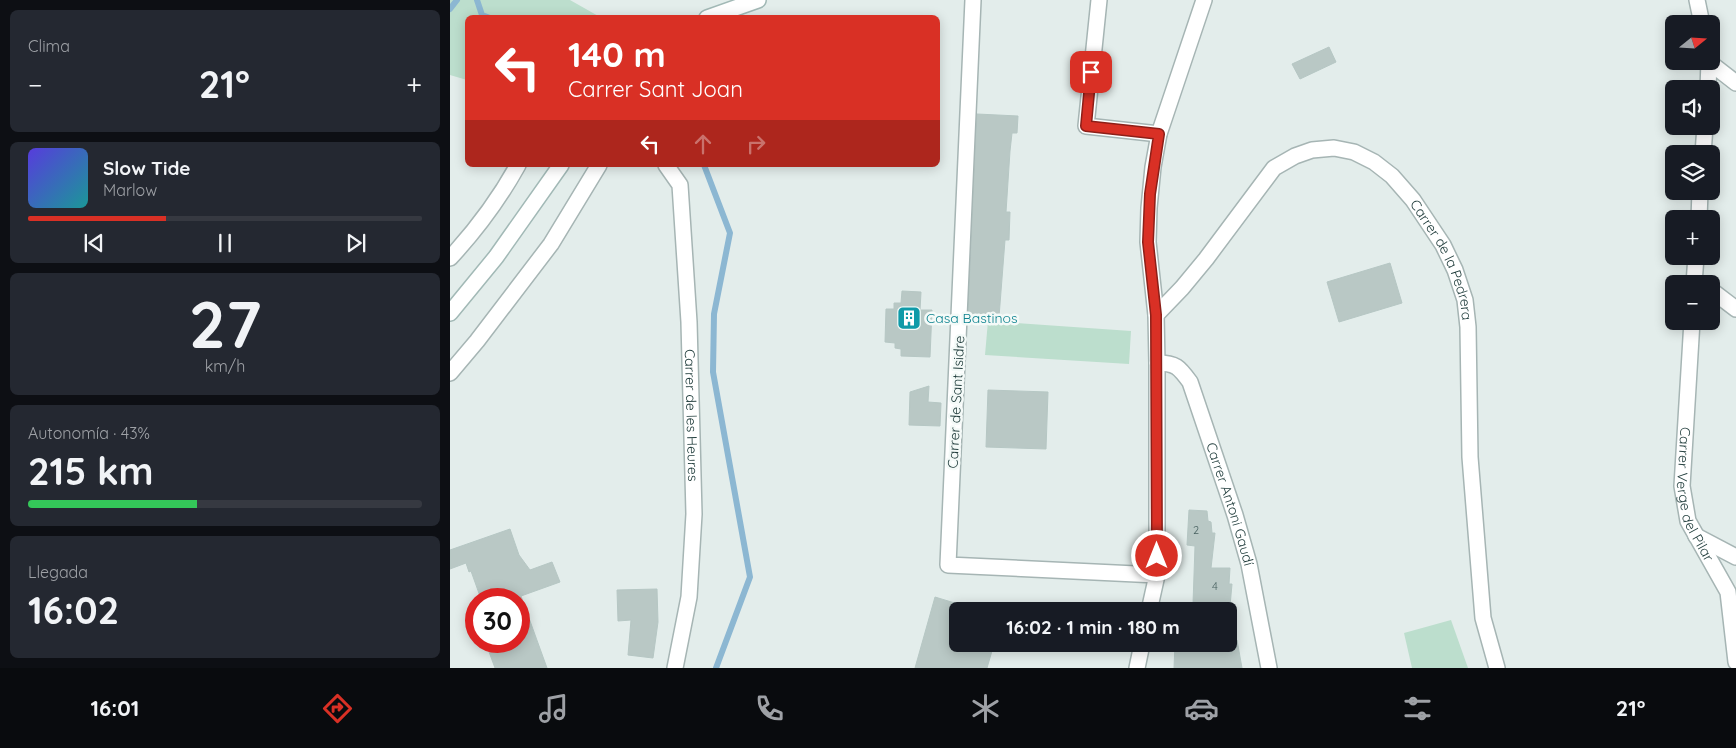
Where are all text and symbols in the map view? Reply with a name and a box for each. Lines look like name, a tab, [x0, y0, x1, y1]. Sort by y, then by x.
north arrow	[1665, 15, 1720, 70]
map controls	[1665, 15, 1720, 330]
text: 140 m	[568, 32, 666, 76]
icon: left	[485, 35, 550, 100]
text: Clima	[28, 36, 70, 56]
pin	[1070, 51, 1112, 93]
icon: arrive	[1077, 58, 1105, 86]
text: 21°	[199, 60, 250, 108]
text: −	[28, 67, 43, 102]
text: +	[406, 67, 422, 102]
text: Carrer Sant Joan	[568, 75, 743, 103]
button: sound	[1665, 80, 1720, 135]
icon: left	[636, 130, 664, 158]
icon: ahead	[689, 130, 717, 158]
icon: right	[742, 130, 770, 158]
button: layers	[1665, 145, 1720, 200]
text: Slow Tide	[103, 156, 191, 180]
text: Marlow	[103, 180, 157, 200]
street label: Carrer de la Pedrera	[1406, 196, 1476, 321]
button: +	[1665, 210, 1720, 265]
icon: previous	[80, 229, 108, 257]
icon: pause	[211, 229, 239, 257]
icon: next	[342, 229, 370, 257]
button: −	[1665, 275, 1720, 330]
text: 27	[189, 283, 261, 364]
building icon: Casa Bastinos	[896, 305, 922, 331]
place label: Casa Bastinos	[926, 309, 1018, 327]
street label: Carrer de Sant Isidre	[944, 335, 968, 469]
street label: Carrer de les Heures	[681, 349, 702, 482]
text: km/h	[205, 356, 245, 376]
text: Autonomía · 43%	[28, 423, 150, 443]
street label: Carrer Verge del Pilar	[1673, 426, 1718, 565]
street label: Carrer Antoni Gaudí	[1202, 440, 1258, 568]
text: 215 km	[28, 447, 154, 495]
house number: 2	[1193, 523, 1199, 537]
position arrow	[1130, 529, 1182, 581]
text: Llegada	[28, 562, 88, 582]
house number: 4	[1212, 579, 1218, 593]
text: 16:02	[28, 586, 119, 634]
speed limit sign: 30	[465, 588, 530, 653]
text: 16:02 · 1 min · 180 m	[1006, 615, 1180, 639]
icon: directions	[320, 691, 355, 726]
icon: music	[536, 691, 571, 726]
icon: phone	[752, 691, 787, 726]
icon: climate	[968, 691, 1003, 726]
icon: car	[1184, 691, 1219, 726]
icon: filters	[1400, 691, 1435, 726]
text: 16:01	[90, 694, 139, 722]
text: 21°	[1616, 694, 1645, 722]

